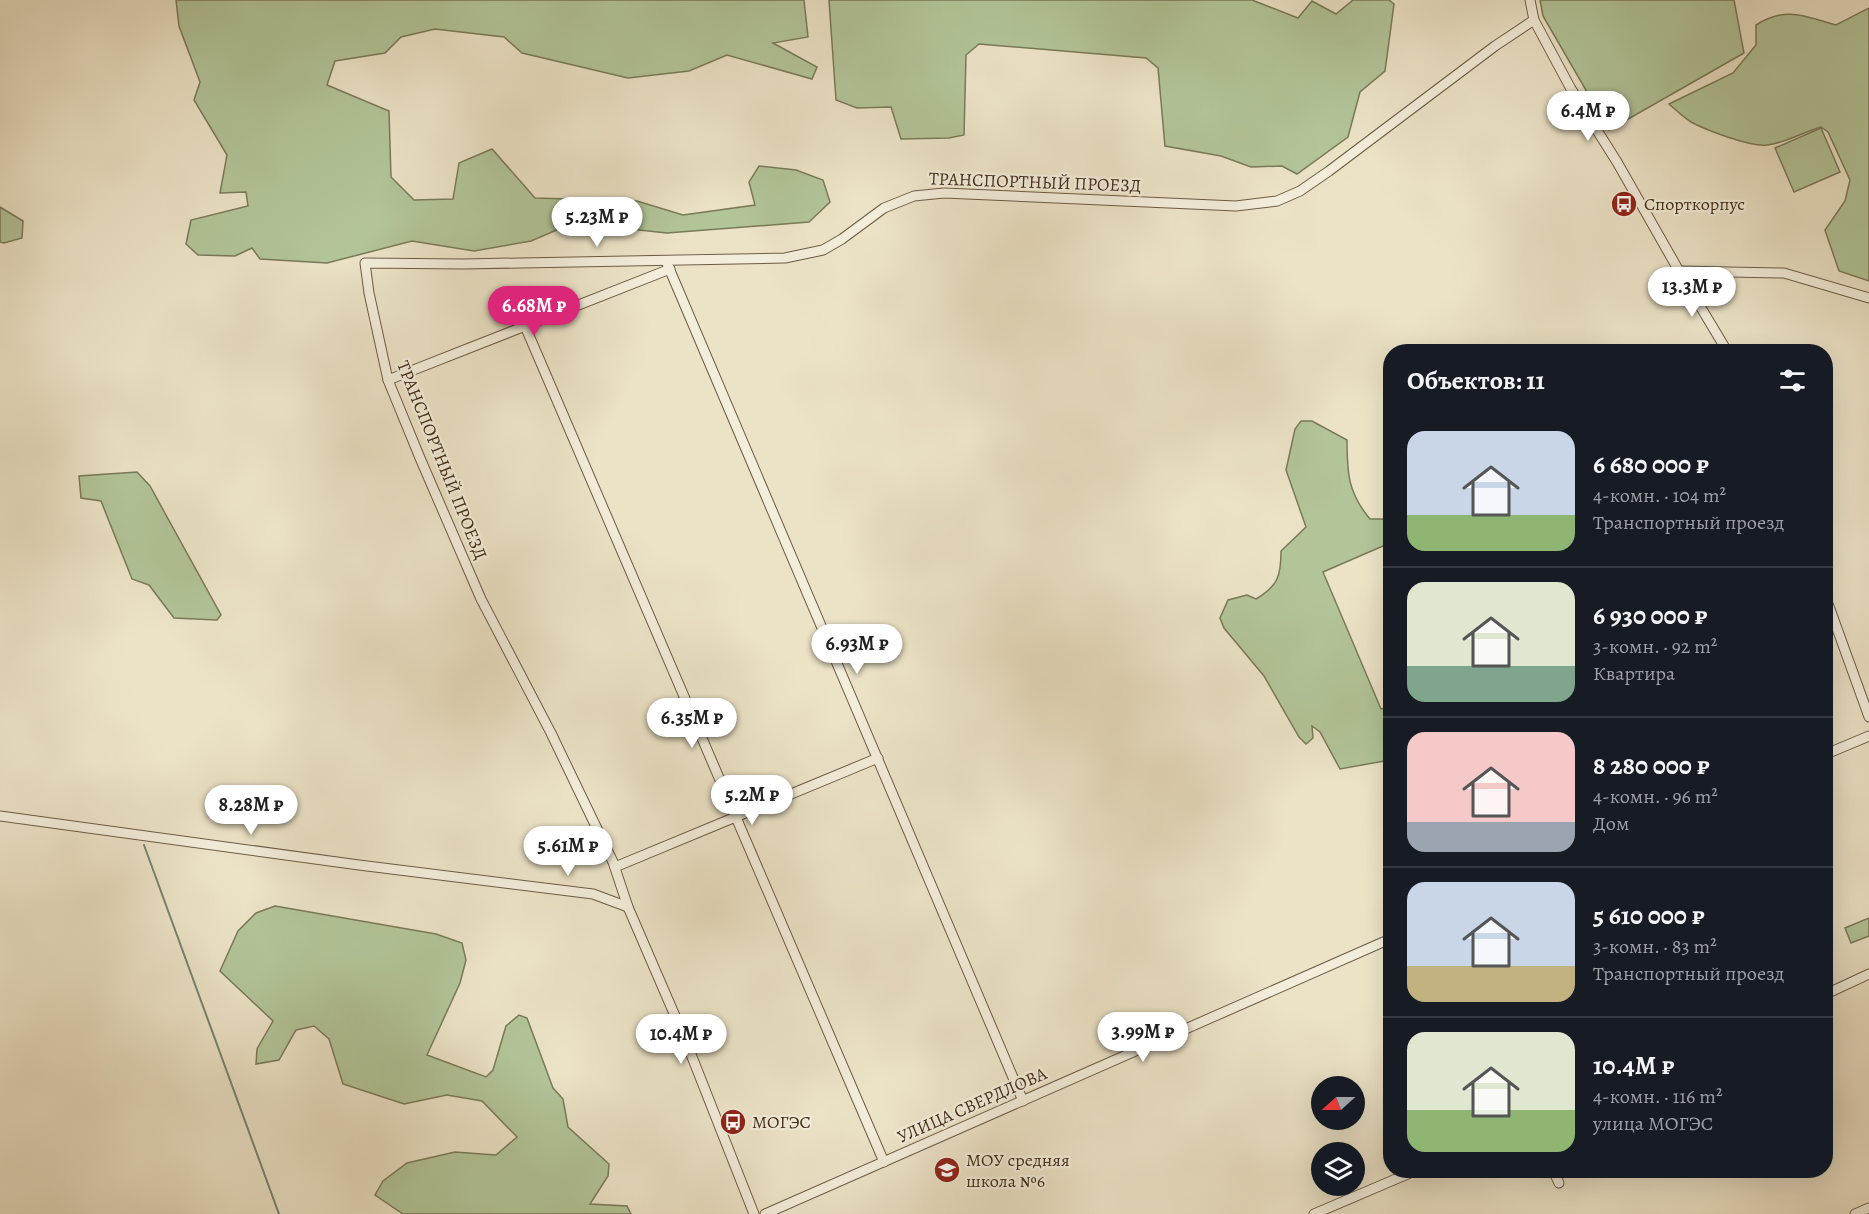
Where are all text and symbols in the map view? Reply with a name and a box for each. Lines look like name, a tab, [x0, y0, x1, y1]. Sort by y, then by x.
pin: 6.4M ₽	[1539, 91, 1637, 142]
text: 6.4M ₽	[1561, 97, 1615, 124]
street label: ТРАНСПОРТНЫЙ ПРОЕЗД	[928, 166, 1142, 198]
bus stop icon: Спорткорпус	[1609, 189, 1639, 219]
place label: Спорткорпус	[1644, 192, 1745, 216]
pin: 5.23M ₽	[542, 197, 652, 248]
text: 5.23M ₽	[566, 203, 628, 230]
pin: 13.3M ₽	[1637, 267, 1747, 318]
text: 13.3M ₽	[1662, 273, 1722, 300]
pin: 6.68M ₽	[479, 286, 589, 337]
text: 6.68M ₽	[502, 292, 566, 319]
street label: ТРАНСПОРТНЫЙ ПРОЕЗД	[391, 357, 493, 563]
text: Объектов: 11	[1407, 363, 1545, 398]
icon: filters	[1776, 364, 1809, 397]
text: 6 680 000 ₽	[1593, 447, 1709, 482]
icon: home	[1455, 455, 1527, 527]
text: 4-комн. · 104 m²	[1593, 482, 1726, 509]
text: Транспортный проезд	[1593, 509, 1784, 536]
text: 6 930 000 ₽	[1593, 598, 1707, 633]
icon: home	[1455, 606, 1527, 678]
pin: 6.93M ₽	[802, 624, 912, 675]
text: 6.93M ₽	[825, 630, 889, 657]
text: 3-комн. · 92 m²	[1593, 633, 1717, 660]
text: Квартира	[1593, 660, 1675, 687]
pin: 6.35M ₽	[637, 698, 747, 749]
text: 6.35M ₽	[661, 704, 723, 731]
text: 8 280 000 ₽	[1593, 748, 1710, 783]
icon: home	[1455, 756, 1527, 828]
pin: 5.2M ₽	[703, 775, 801, 826]
text: 5.2M ₽	[725, 781, 779, 808]
text: 4-комн. · 96 m²	[1593, 783, 1718, 810]
pin: 8.28M ₽	[196, 785, 306, 836]
text: 8.28M ₽	[219, 791, 283, 818]
text: Дом	[1593, 810, 1629, 837]
pin: 5.61M ₽	[513, 826, 623, 877]
text: 5.61M ₽	[538, 832, 599, 859]
text: 5 610 000 ₽	[1593, 898, 1705, 933]
icon: home	[1455, 906, 1527, 978]
text: 3-комн. · 83 m²	[1593, 933, 1717, 960]
text: Транспортный проезд	[1593, 960, 1784, 987]
pin: 3.99M ₽	[1088, 1012, 1198, 1063]
pin: 10.4M ₽	[626, 1014, 736, 1065]
text: 3.99M ₽	[1111, 1018, 1175, 1045]
text: 10.4M ₽	[650, 1020, 712, 1047]
text: 10.4M ₽	[1593, 1048, 1674, 1083]
icon: home	[1455, 1056, 1527, 1128]
street label: УЛИЦА СВЕРДЛОВА	[893, 1061, 1051, 1149]
north arrow	[1311, 1076, 1365, 1130]
map controls	[1311, 1076, 1365, 1196]
text: 4-комн. · 116 m²	[1593, 1083, 1722, 1110]
bus stop icon: МОГЭС	[718, 1107, 748, 1137]
place label: МОГЭС	[752, 1110, 811, 1134]
text: улица МОГЭС	[1593, 1110, 1713, 1137]
button: layers	[1311, 1142, 1365, 1196]
place label: МОУ средняя школа №6	[966, 1148, 1070, 1193]
school or university icon: МОУ средняя школа №6	[932, 1155, 962, 1185]

